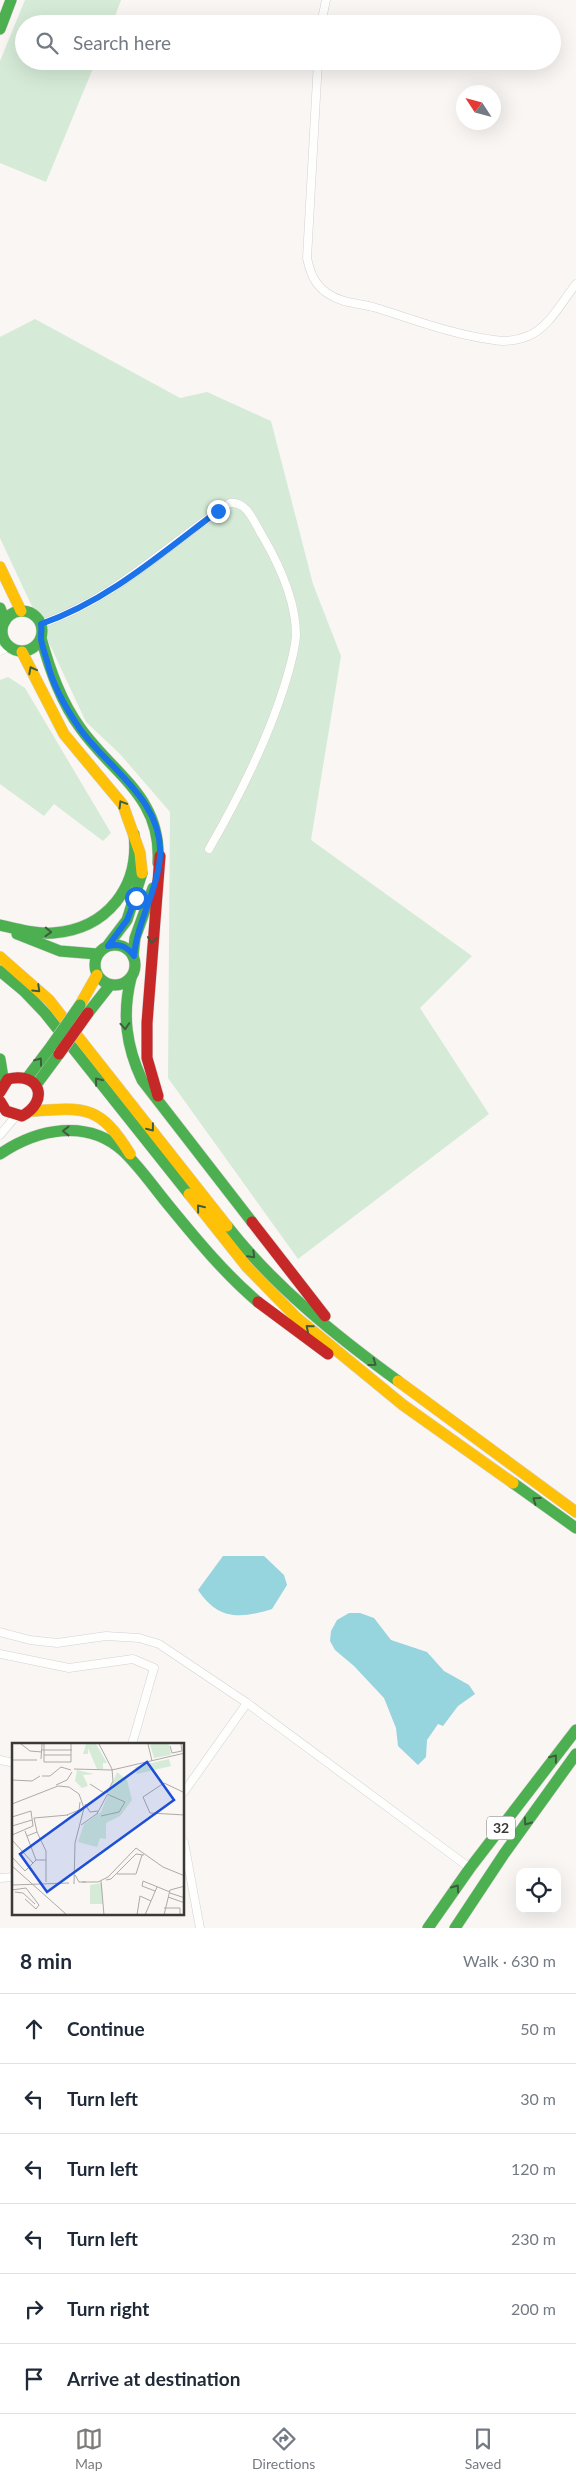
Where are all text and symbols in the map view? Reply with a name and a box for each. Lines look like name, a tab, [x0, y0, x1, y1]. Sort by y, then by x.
search box	[15, 15, 561, 70]
icon: search	[33, 29, 61, 57]
text: Search here	[73, 31, 171, 54]
north arrow	[456, 85, 501, 130]
route end	[207, 500, 230, 523]
one-way arrow	[28, 666, 38, 675]
one-way arrow	[119, 801, 128, 810]
route start	[125, 887, 148, 910]
one-way arrow	[44, 927, 52, 937]
one-way arrow	[147, 936, 158, 944]
one-way arrow	[31, 983, 40, 992]
one-way arrow	[119, 1022, 130, 1030]
one-way arrow	[34, 1058, 43, 1067]
one-way arrow	[95, 1077, 104, 1087]
one-way arrow	[145, 1122, 153, 1131]
one-way arrow	[62, 1126, 70, 1136]
one-way arrow	[198, 1205, 206, 1214]
one-way arrow	[246, 1249, 255, 1258]
one-way arrow	[305, 1325, 314, 1334]
one-way arrow	[367, 1357, 377, 1366]
one-way arrow	[533, 1497, 542, 1505]
inset map	[12, 1743, 185, 1916]
one-way arrow	[549, 1755, 557, 1764]
road number: 32	[487, 1816, 515, 1840]
one-way arrow	[524, 1816, 533, 1826]
map controls	[516, 1868, 561, 1913]
button: locate	[516, 1868, 561, 1913]
one-way arrow	[450, 1884, 459, 1893]
text: 8 min	[20, 1948, 72, 1973]
text: Walk · 630 m	[463, 1951, 556, 1970]
icon: ahead	[20, 2015, 48, 2043]
text: Continue	[67, 2017, 145, 2040]
text: 50 m	[520, 2019, 556, 2038]
icon: left	[20, 2085, 48, 2113]
text: Turn left	[67, 2087, 138, 2110]
text: 30 m	[520, 2089, 556, 2108]
icon: left	[20, 2155, 48, 2183]
text: Turn left	[67, 2157, 138, 2180]
text: 120 m	[511, 2159, 556, 2178]
icon: left	[20, 2225, 48, 2253]
text: Turn left	[67, 2227, 138, 2250]
text: 230 m	[511, 2229, 556, 2248]
icon: right	[20, 2295, 48, 2323]
text: Turn right	[67, 2297, 149, 2320]
text: 200 m	[511, 2299, 556, 2318]
icon: arrive	[20, 2365, 48, 2393]
text: Arrive at destination	[67, 2367, 240, 2390]
tab: Map	[75, 2425, 103, 2472]
tab: Directions	[252, 2425, 315, 2472]
tab: Saved	[465, 2425, 501, 2472]

